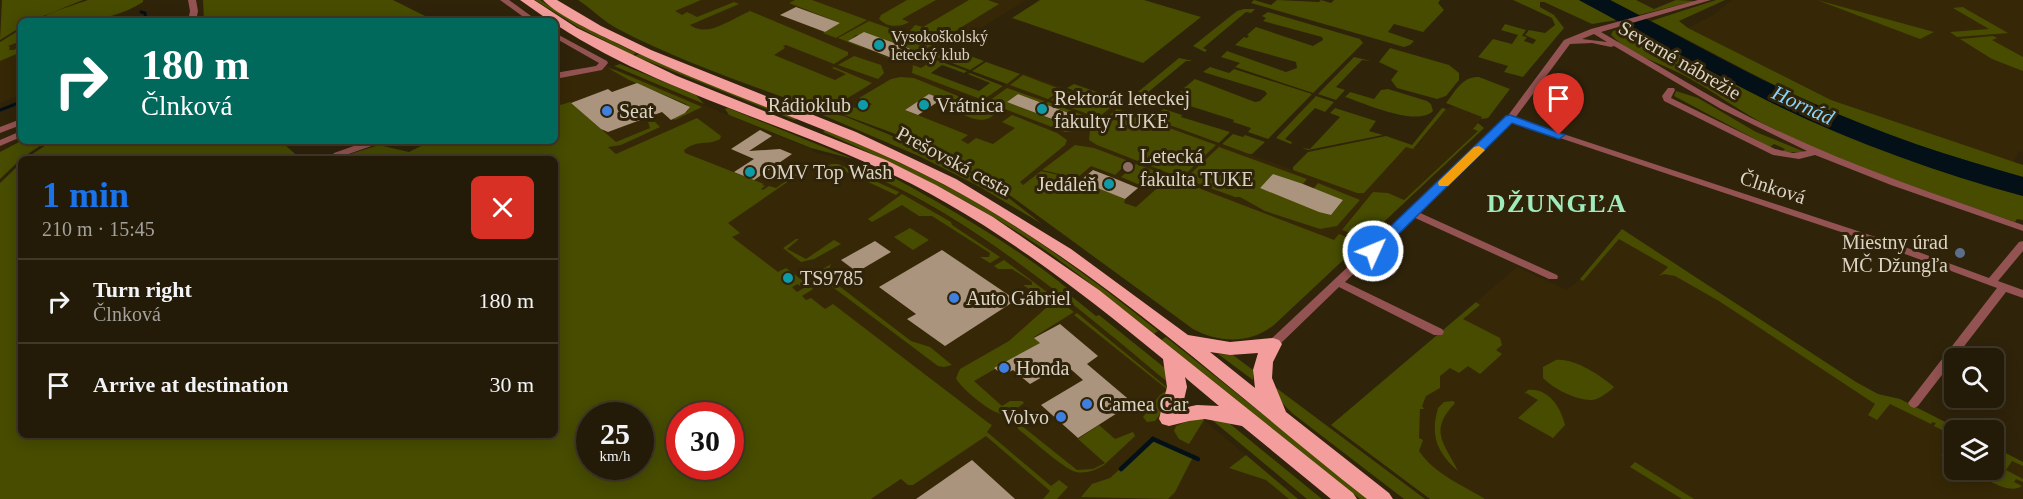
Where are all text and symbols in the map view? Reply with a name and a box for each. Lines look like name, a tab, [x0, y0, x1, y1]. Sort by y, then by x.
street label: Severné nábrežie	[1615, 16, 1745, 104]
place label: Vysokoškolský letecký klub	[891, 28, 988, 64]
marker: Vysokoškolský letecký klub	[872, 38, 886, 52]
icon: right	[42, 42, 120, 120]
text: 180 m	[141, 42, 250, 88]
pin	[1533, 73, 1584, 135]
water label: Hornád	[1767, 80, 1838, 130]
icon: arrive	[1542, 82, 1575, 115]
place label: Rektorát leteckej fakulty TUKE	[1054, 87, 1190, 133]
text: Člnková	[141, 91, 233, 121]
place label: Rádioklub	[768, 94, 851, 116]
place label: Vrátnica	[936, 94, 1004, 116]
marker: Rádioklub	[856, 98, 870, 112]
marker: Vrátnica	[917, 98, 931, 112]
place label: Seat	[619, 100, 654, 122]
marker: Rektorát leteckej fakulty TUKE	[1035, 102, 1049, 116]
marker: Seat	[600, 104, 614, 118]
street label: Prešovská cesta	[893, 122, 1015, 200]
place label: Letecká fakulta TUKE	[1140, 145, 1254, 190]
marker: Letecká fakulta TUKE	[1121, 160, 1135, 174]
place label: OMV Top Wash	[762, 161, 892, 184]
marker: OMV Top Wash	[743, 165, 757, 179]
street label: Člnková	[1737, 165, 1809, 208]
place label: Jedáleň	[1037, 173, 1097, 195]
text: 1 min	[42, 175, 129, 215]
button: close	[471, 176, 534, 239]
marker: Jedáleň	[1102, 177, 1116, 191]
district label: DŽUNGĽA	[1487, 189, 1627, 218]
text: 210 m · 15:45	[42, 218, 155, 240]
position arrow	[1341, 219, 1405, 283]
place label: Miestny úrad MČ Džungľa	[1842, 231, 1948, 277]
marker: Miestny úrad MČ Džungľa	[1953, 246, 1967, 260]
place label: TS9785	[800, 267, 863, 289]
marker: TS9785	[781, 271, 795, 285]
text: Turn right	[93, 277, 192, 302]
icon: right	[42, 285, 75, 318]
place label: Auto Gábriel	[966, 287, 1071, 309]
text: 180 m	[478, 288, 534, 313]
marker: Auto Gábriel	[947, 291, 961, 305]
text: Člnková	[93, 303, 161, 325]
map controls	[1944, 348, 2004, 480]
button: search	[1944, 348, 2004, 408]
place label: Honda	[1016, 357, 1069, 379]
marker: Honda	[997, 361, 1011, 375]
icon: arrive	[42, 369, 75, 402]
text: Arrive at destination	[93, 372, 289, 397]
text: 30 m	[489, 372, 534, 397]
place label: Camea Car	[1099, 393, 1189, 415]
marker: Camea Car	[1080, 397, 1094, 411]
speed limit sign: 30	[666, 402, 744, 480]
place label: Volvo	[1002, 406, 1049, 428]
marker: Volvo	[1054, 410, 1068, 424]
text: 25	[600, 417, 630, 450]
button: layers	[1944, 420, 2004, 480]
text: km/h	[600, 448, 630, 464]

